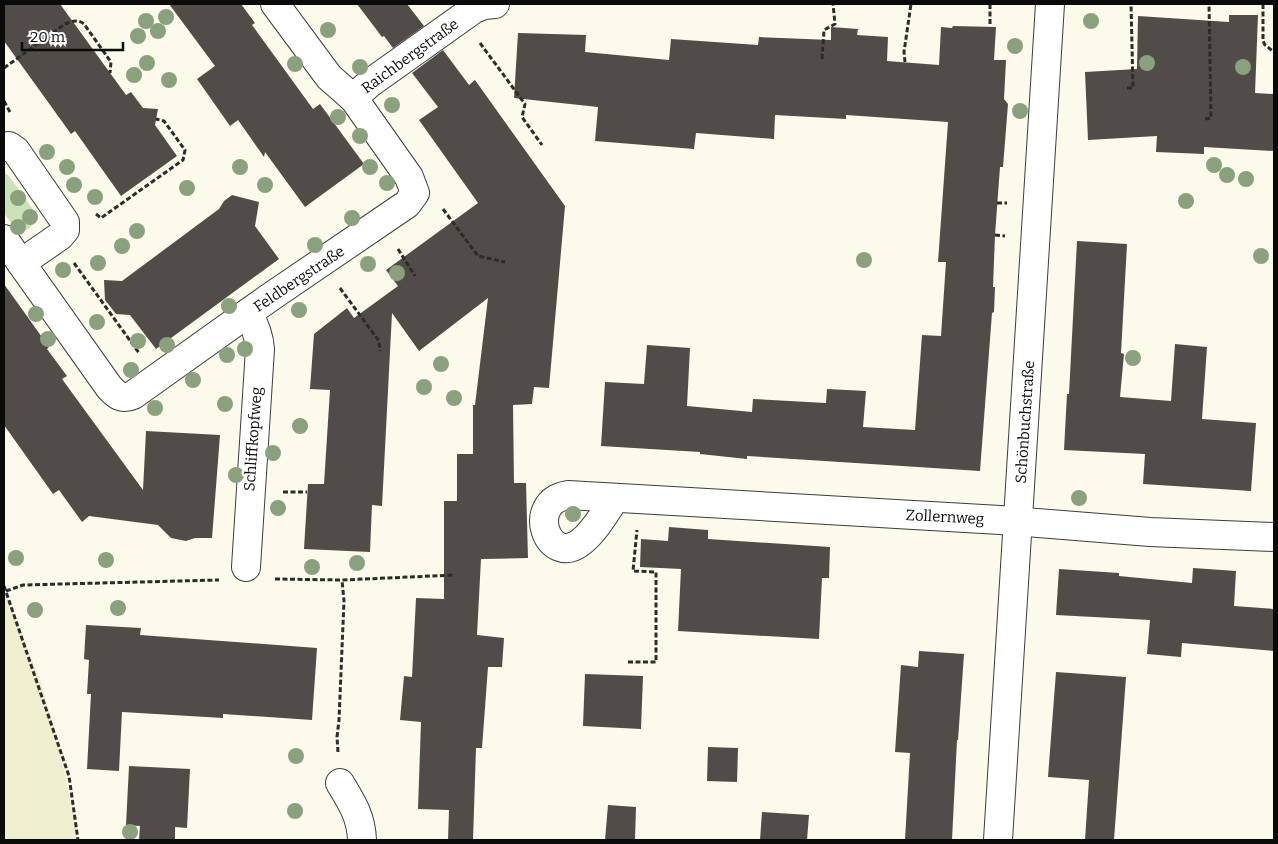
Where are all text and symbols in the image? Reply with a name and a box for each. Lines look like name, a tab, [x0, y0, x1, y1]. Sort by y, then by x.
street label: Raichbergstraße	[358, 15, 462, 97]
scale bar	[22, 20, 124, 52]
text: 20 m	[30, 28, 66, 46]
street label: Feldbergstraße	[250, 242, 348, 316]
street label: Schönbuchstraße	[1012, 360, 1038, 484]
street label: Schliffkopfweg	[240, 386, 266, 492]
street label: Zollernweg	[905, 506, 985, 528]

